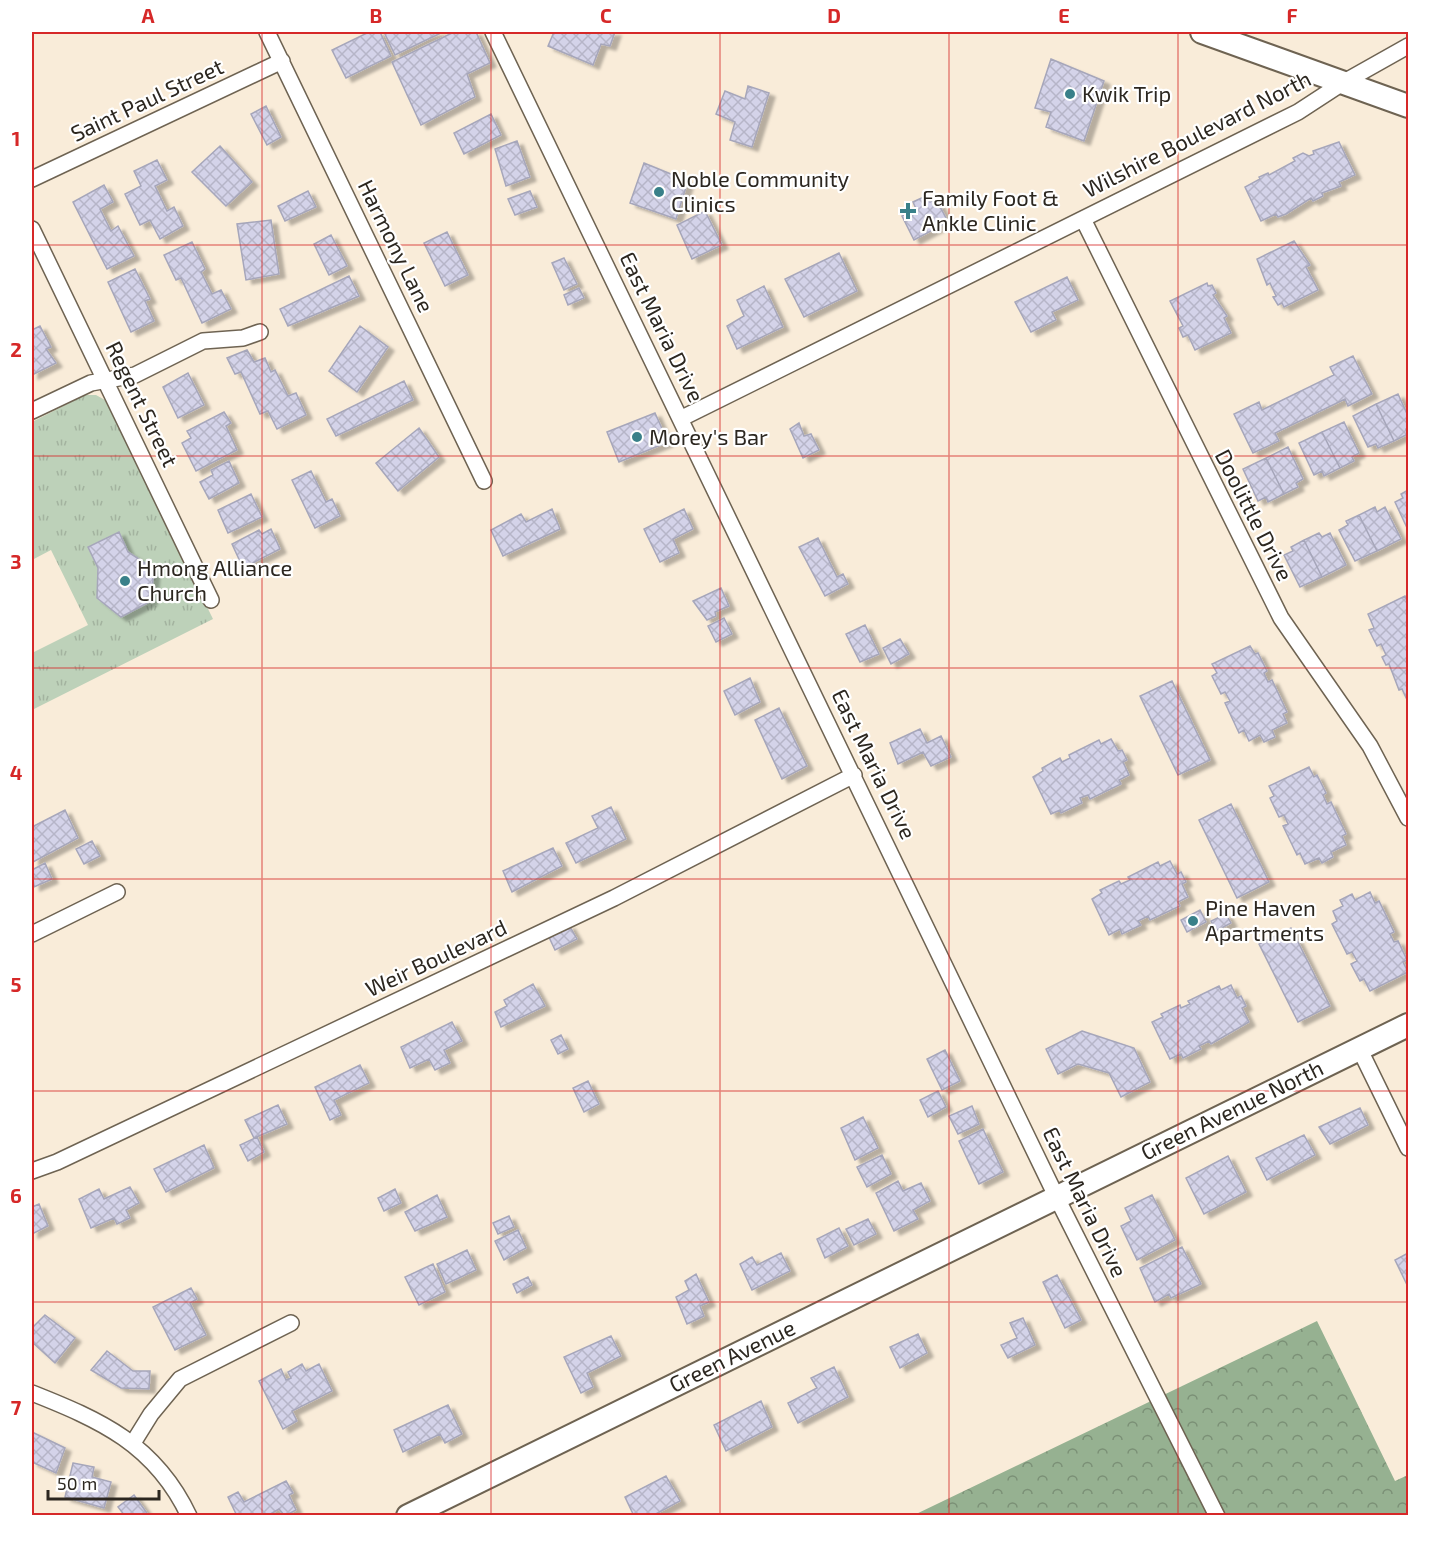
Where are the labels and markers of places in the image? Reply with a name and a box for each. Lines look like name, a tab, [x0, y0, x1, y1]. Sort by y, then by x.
place label: Kwik Trip	[1082, 80, 1171, 106]
marker: Kwik Trip	[1063, 87, 1077, 101]
place label: Noble Community Clinics	[671, 165, 850, 216]
place label: Family Foot & Ankle Clinic	[922, 184, 1059, 235]
marker: Noble Community Clinics	[652, 185, 666, 199]
marker: Family Foot & Ankle Clinic	[899, 202, 917, 220]
place label: Morey's Bar	[649, 423, 768, 449]
marker: Morey's Bar	[630, 430, 644, 444]
place label: Hmong Alliance Church	[137, 554, 292, 605]
marker: Hmong Alliance Church	[118, 574, 132, 588]
place label: Pine Haven Apartments	[1205, 894, 1324, 945]
marker: Pine Haven Apartments	[1186, 914, 1200, 928]

